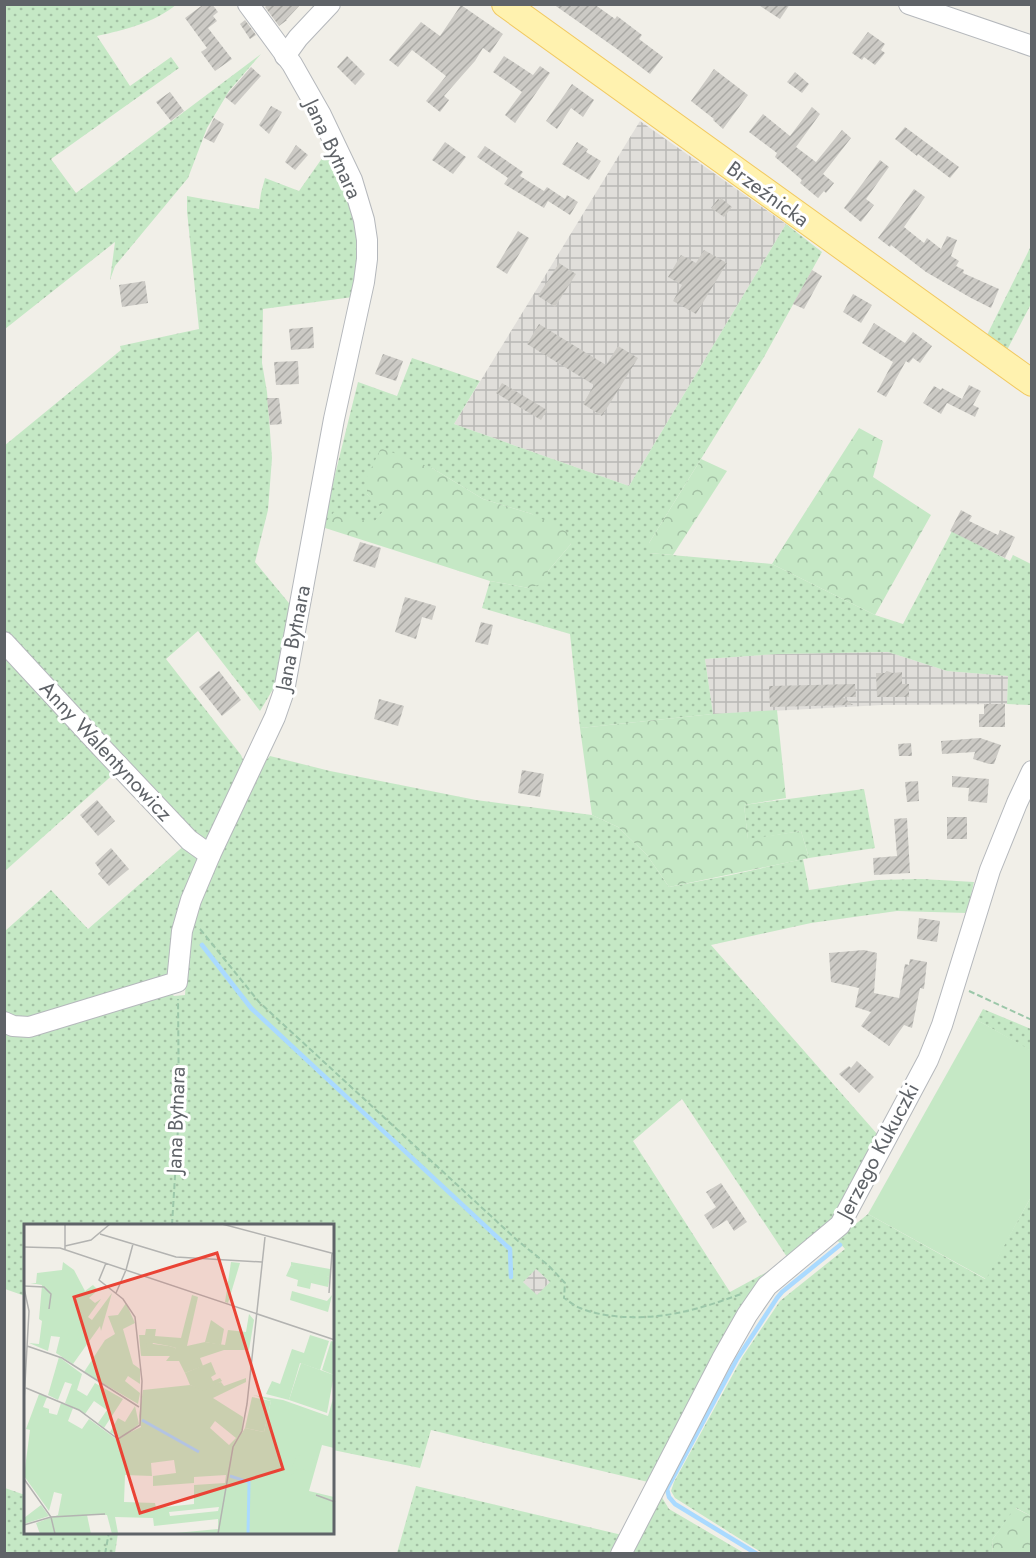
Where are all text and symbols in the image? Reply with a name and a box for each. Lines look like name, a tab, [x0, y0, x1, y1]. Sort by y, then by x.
street label: Jana Bytnara	[296, 91, 369, 204]
street label: Brzeźnicka	[721, 154, 815, 234]
street label: Jana Bytnara	[267, 583, 318, 696]
street label: Anny Walentynowicz	[33, 674, 180, 828]
street label: Jana Bytnara	[159, 1066, 193, 1177]
street label: Jerzego Kukuczki	[828, 1078, 927, 1227]
inset map	[24, 1224, 334, 1534]

